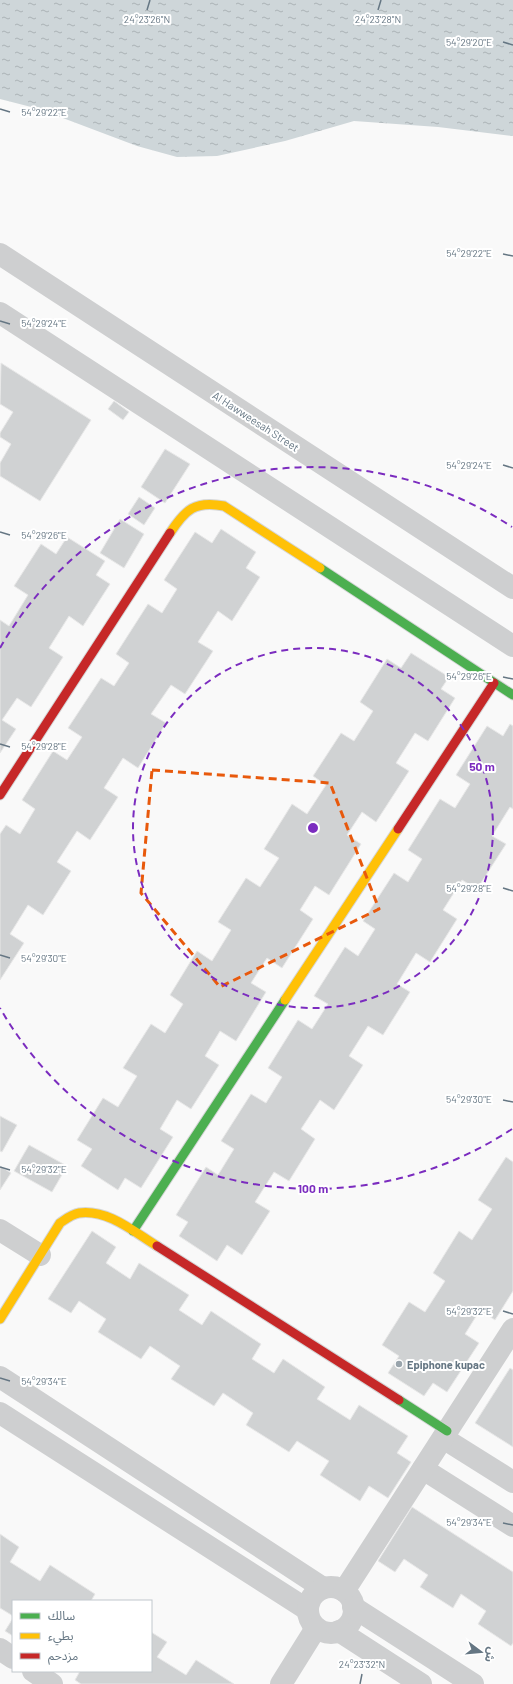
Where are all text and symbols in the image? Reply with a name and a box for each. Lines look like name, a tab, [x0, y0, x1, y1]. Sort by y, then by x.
text: 24°23'26"N	[124, 13, 170, 25]
text: 24°23'28"N	[355, 13, 401, 25]
text: 54°29'20"E	[446, 36, 492, 48]
text: 54°29'22"E	[21, 106, 67, 118]
text: 54°29'22"E	[446, 247, 492, 259]
text: 54°29'24"E	[21, 317, 67, 329]
street label: Al Hawweesah Street	[210, 388, 302, 454]
text: 54°29'24"E	[446, 459, 492, 471]
text: 54°29'26"E	[21, 529, 67, 541]
text: 54°29'26"E	[446, 670, 492, 682]
text: 54°29'28"E	[21, 740, 67, 752]
text: 50 m	[469, 759, 495, 773]
centre of rings	[306, 821, 320, 835]
text: 54°29'28"E	[446, 882, 492, 894]
text: 54°29'30"E	[21, 952, 67, 964]
text: 54°29'30"E	[446, 1093, 492, 1105]
text: 54°29'32"E	[21, 1163, 67, 1175]
text: 100 m	[298, 1181, 328, 1195]
text: 54°29'32"E	[446, 1305, 492, 1317]
place label: Epiphone kupac	[407, 1358, 485, 1371]
marker: Epiphone kupac	[394, 1359, 404, 1369]
text: 54°29'34"E	[21, 1375, 67, 1387]
text: 54°29'34"E	[446, 1516, 492, 1528]
legend	[12, 1600, 152, 1672]
text: سالك	[48, 1608, 75, 1622]
text: بطيء	[48, 1628, 74, 1646]
north arrow	[461, 1632, 501, 1672]
text: ش	[482, 1646, 499, 1664]
text: مزدحم	[48, 1648, 78, 1665]
text: 24°23'32"N	[339, 1658, 385, 1670]

